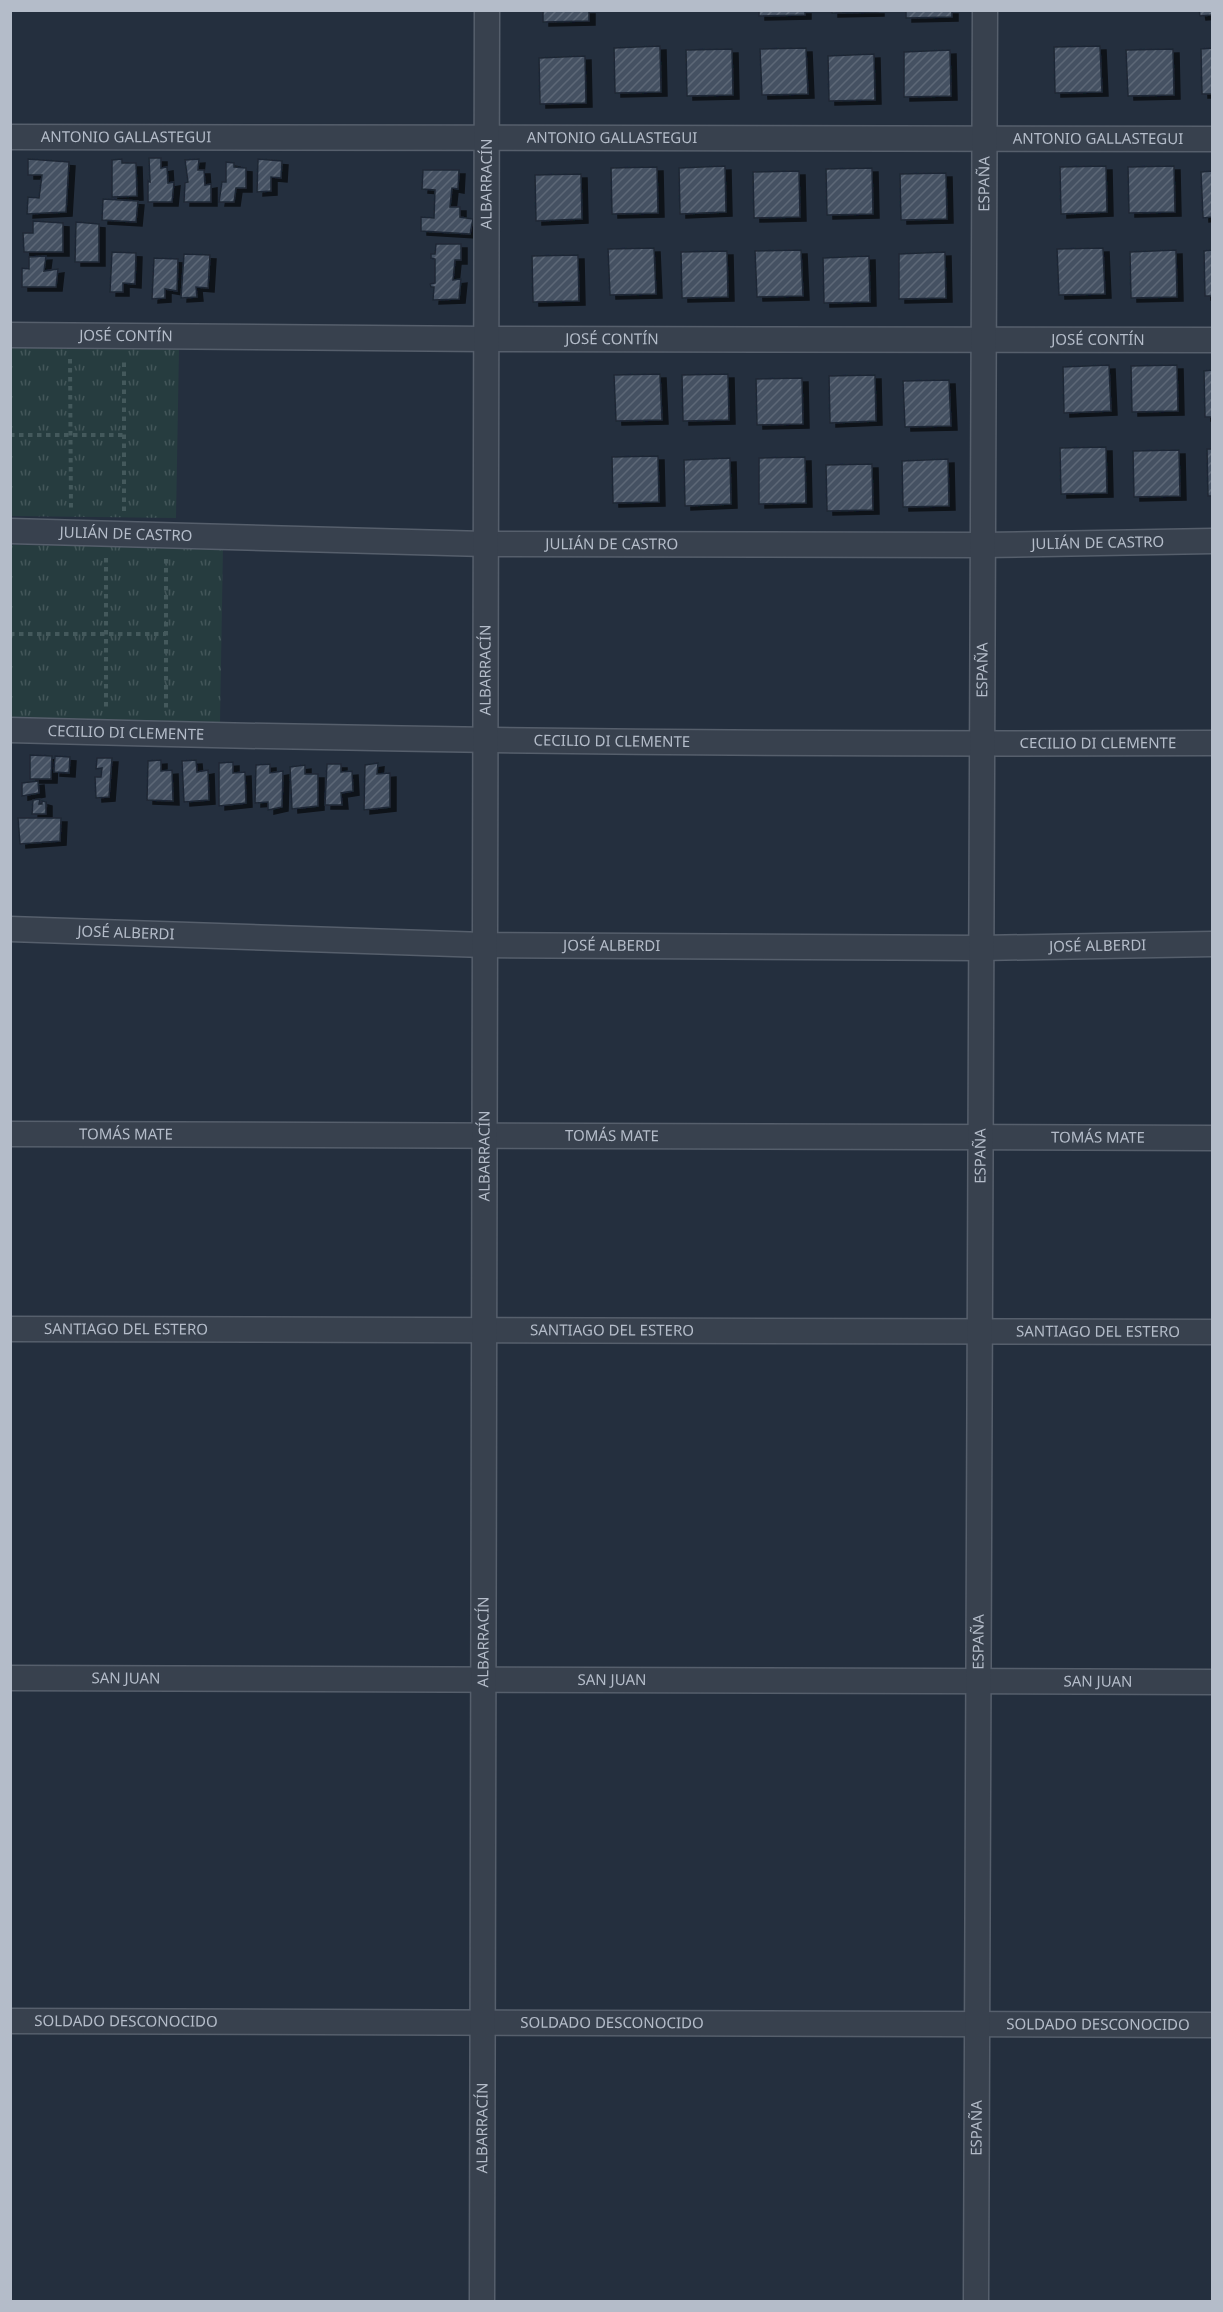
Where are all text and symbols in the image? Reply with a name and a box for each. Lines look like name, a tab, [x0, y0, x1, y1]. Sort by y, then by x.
street label: ANTONIO GALLASTEGUI	[41, 126, 211, 146]
street label: ANTONIO GALLASTEGUI	[527, 127, 697, 147]
street label: ANTONIO GALLASTEGUI	[1013, 128, 1183, 148]
street label: ALBARRACÍN	[476, 139, 496, 229]
street label: ESPAÑA	[973, 156, 993, 212]
street label: JOSÉ CONTÍN	[77, 325, 173, 345]
street label: JOSÉ CONTÍN	[563, 328, 659, 348]
street label: JOSÉ CONTÍN	[1049, 329, 1145, 349]
street label: JULIÁN DE CASTRO	[57, 521, 193, 545]
street label: JULIÁN DE CASTRO	[1029, 531, 1164, 553]
street label: JULIÁN DE CASTRO	[543, 533, 678, 553]
street label: ALBARRACÍN	[474, 625, 495, 715]
street label: ESPAÑA	[971, 642, 992, 698]
street label: CECILIO DI CLEMENTE	[47, 720, 205, 744]
street label: CECILIO DI CLEMENTE	[533, 729, 690, 751]
street label: CECILIO DI CLEMENTE	[1020, 732, 1176, 752]
street label: JOSÉ ALBERDI	[75, 920, 175, 944]
street label: JOSÉ ALBERDI	[561, 934, 660, 955]
street label: JOSÉ ALBERDI	[1047, 934, 1147, 956]
street label: ALBARRACÍN	[473, 1111, 494, 1201]
street label: TOMÁS MATE	[79, 1123, 173, 1144]
street label: TOMÁS MATE	[565, 1125, 659, 1145]
street label: TOMÁS MATE	[1051, 1126, 1145, 1147]
street label: ESPAÑA	[969, 1128, 990, 1184]
street label: SANTIAGO DEL ESTERO	[44, 1318, 208, 1338]
street label: SANTIAGO DEL ESTERO	[530, 1319, 694, 1340]
street label: SANTIAGO DEL ESTERO	[1016, 1321, 1180, 1341]
street label: ALBARRACÍN	[472, 1597, 493, 1687]
street label: ESPAÑA	[967, 1614, 988, 1670]
street label: SAN JUAN	[91, 1667, 161, 1688]
street label: SAN JUAN	[577, 1669, 647, 1689]
street label: SAN JUAN	[1063, 1671, 1133, 1691]
street label: SOLDADO DESCONOCIDO	[34, 2010, 218, 2031]
street label: SOLDADO DESCONOCIDO	[520, 2012, 704, 2032]
street label: SOLDADO DESCONOCIDO	[1006, 2013, 1190, 2034]
street label: ALBARRACÍN	[471, 2083, 491, 2173]
street label: ESPAÑA	[966, 2100, 986, 2156]

